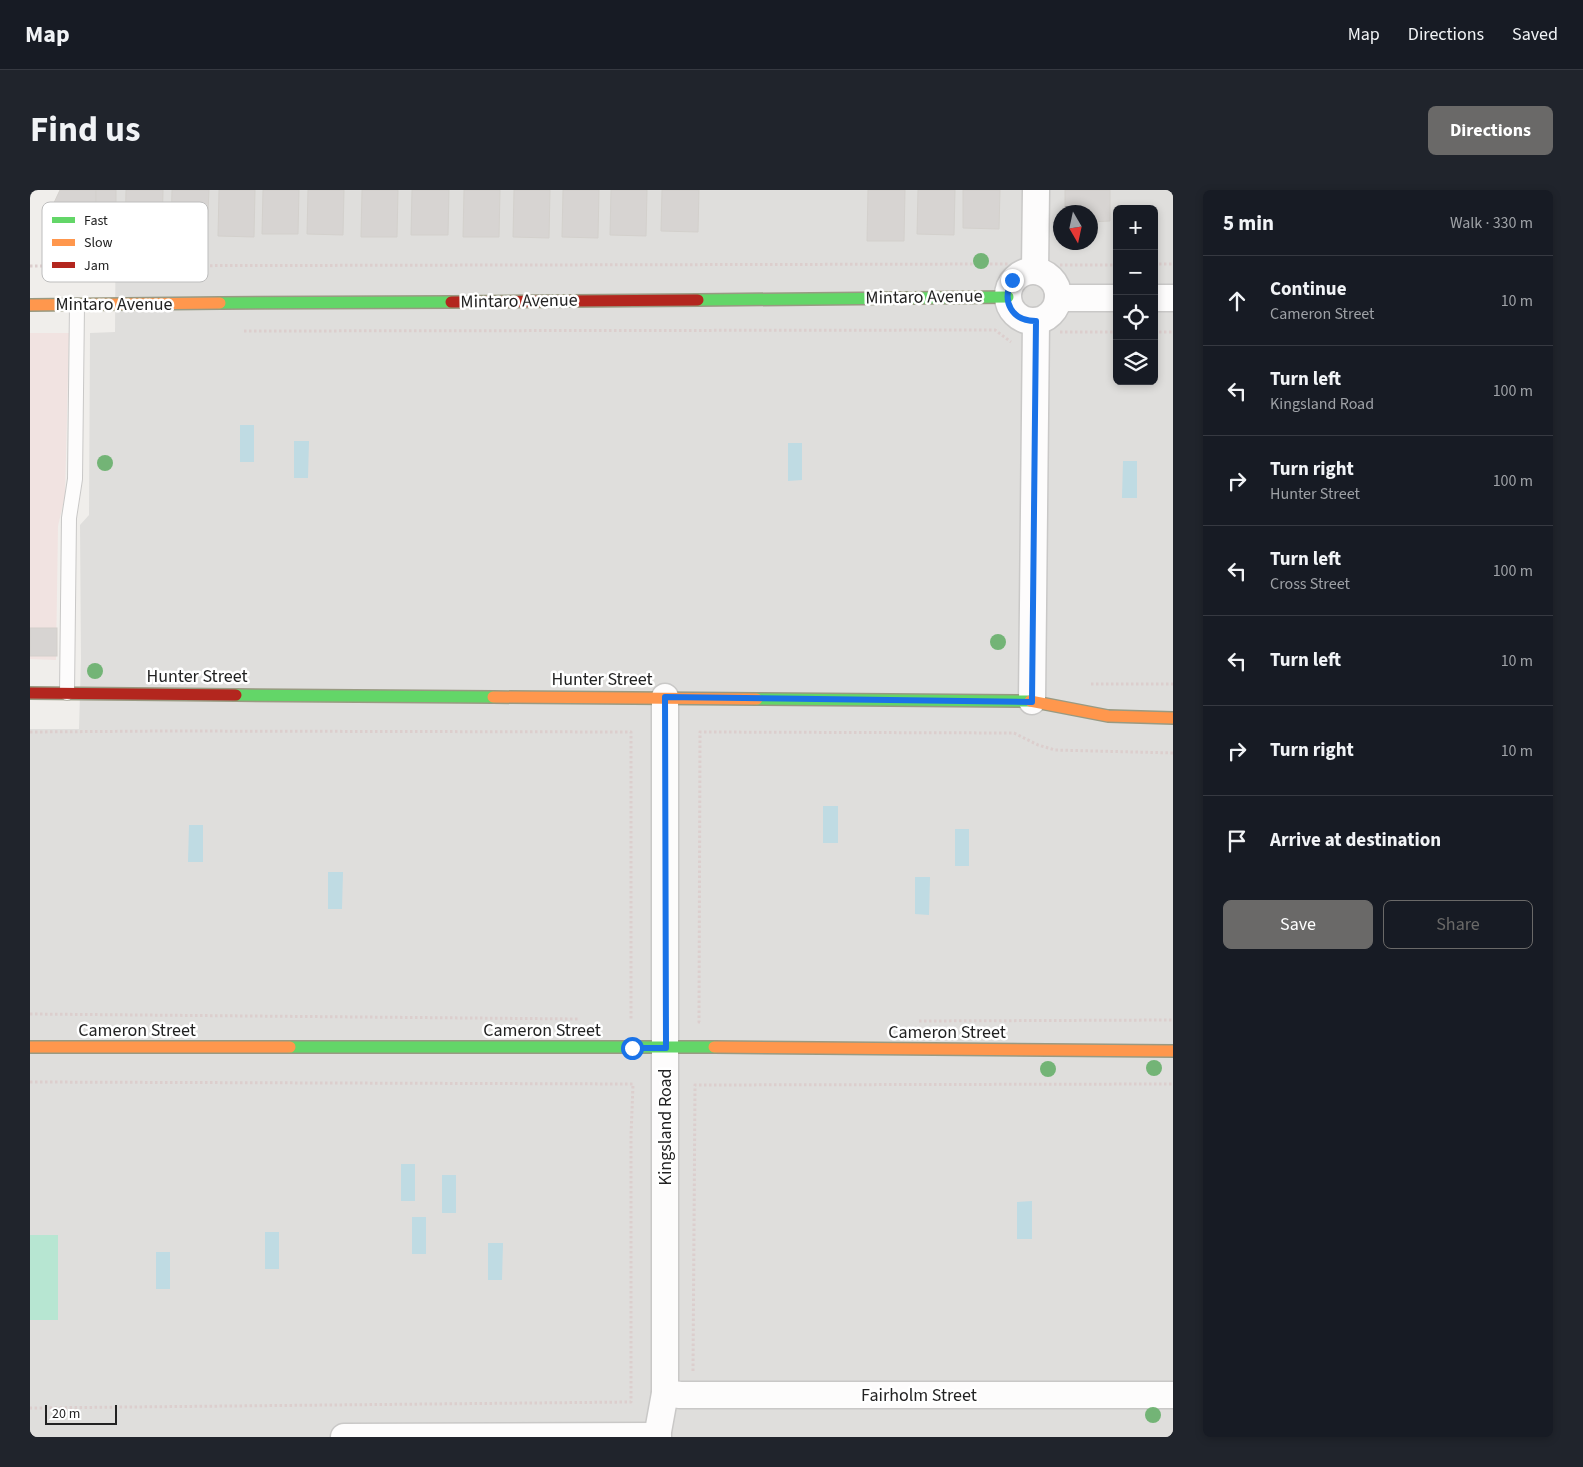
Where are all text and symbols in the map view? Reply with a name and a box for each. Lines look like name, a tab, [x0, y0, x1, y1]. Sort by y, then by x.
text: Map	[25, 17, 70, 52]
text: Map	[1348, 22, 1380, 47]
text: Directions	[1408, 22, 1484, 47]
text: Saved	[1512, 22, 1558, 47]
text: Find us	[30, 105, 140, 155]
button: Directions	[1428, 106, 1553, 155]
legend	[42, 202, 208, 282]
north arrow	[1053, 205, 1098, 250]
map controls	[1113, 205, 1158, 385]
button: +	[1113, 205, 1158, 250]
text: 5 min	[1223, 208, 1274, 238]
text: Fast	[84, 211, 108, 231]
text: Walk · 330 m	[1450, 212, 1533, 234]
text: Slow	[84, 233, 113, 253]
button: −	[1113, 250, 1158, 295]
text: Jam	[84, 256, 109, 276]
route end	[1001, 269, 1024, 292]
text: Continue	[1270, 276, 1347, 303]
street label: Mintaro Avenue	[865, 283, 983, 311]
street label: Mintaro Avenue	[460, 287, 578, 315]
icon: ahead	[1223, 287, 1251, 315]
text: 10 m	[1501, 290, 1533, 312]
street label: Mintaro Avenue	[55, 292, 173, 317]
button: locate	[1113, 295, 1158, 340]
text: Cameron Street	[1270, 303, 1375, 325]
button: layers	[1113, 340, 1158, 385]
text: Turn left	[1270, 366, 1341, 393]
icon: left	[1223, 377, 1251, 405]
text: 100 m	[1493, 380, 1533, 402]
text: Kingsland Road	[1270, 393, 1374, 415]
text: Turn right	[1270, 456, 1354, 483]
icon: right	[1223, 467, 1251, 495]
text: 100 m	[1493, 470, 1533, 492]
text: Hunter Street	[1270, 483, 1360, 505]
text: Turn left	[1270, 546, 1341, 573]
icon: left	[1223, 557, 1251, 585]
text: 100 m	[1493, 560, 1533, 582]
text: Cross Street	[1270, 573, 1350, 595]
icon: left	[1223, 647, 1251, 675]
text: Turn left	[1270, 647, 1341, 674]
text: 10 m	[1501, 650, 1533, 672]
street label: Hunter Street	[146, 664, 248, 689]
street label: Hunter Street	[551, 667, 653, 692]
icon: right	[1223, 737, 1251, 765]
text: Turn right	[1270, 737, 1354, 764]
text: 10 m	[1501, 740, 1533, 762]
icon: arrive	[1223, 827, 1251, 855]
text: Arrive at destination	[1270, 827, 1441, 854]
button: Save	[1223, 900, 1373, 949]
button: Share	[1383, 900, 1533, 949]
street label: Cameron Street	[78, 1018, 196, 1043]
street label: Cameron Street	[483, 1018, 601, 1043]
street label: Cameron Street	[888, 1020, 1006, 1045]
route start	[621, 1037, 644, 1060]
street label: Kingsland Road	[653, 1068, 678, 1186]
street label: Fairholm Street	[861, 1383, 977, 1408]
scale bar	[45, 1402, 118, 1425]
text: 20 m	[52, 1404, 80, 1424]

